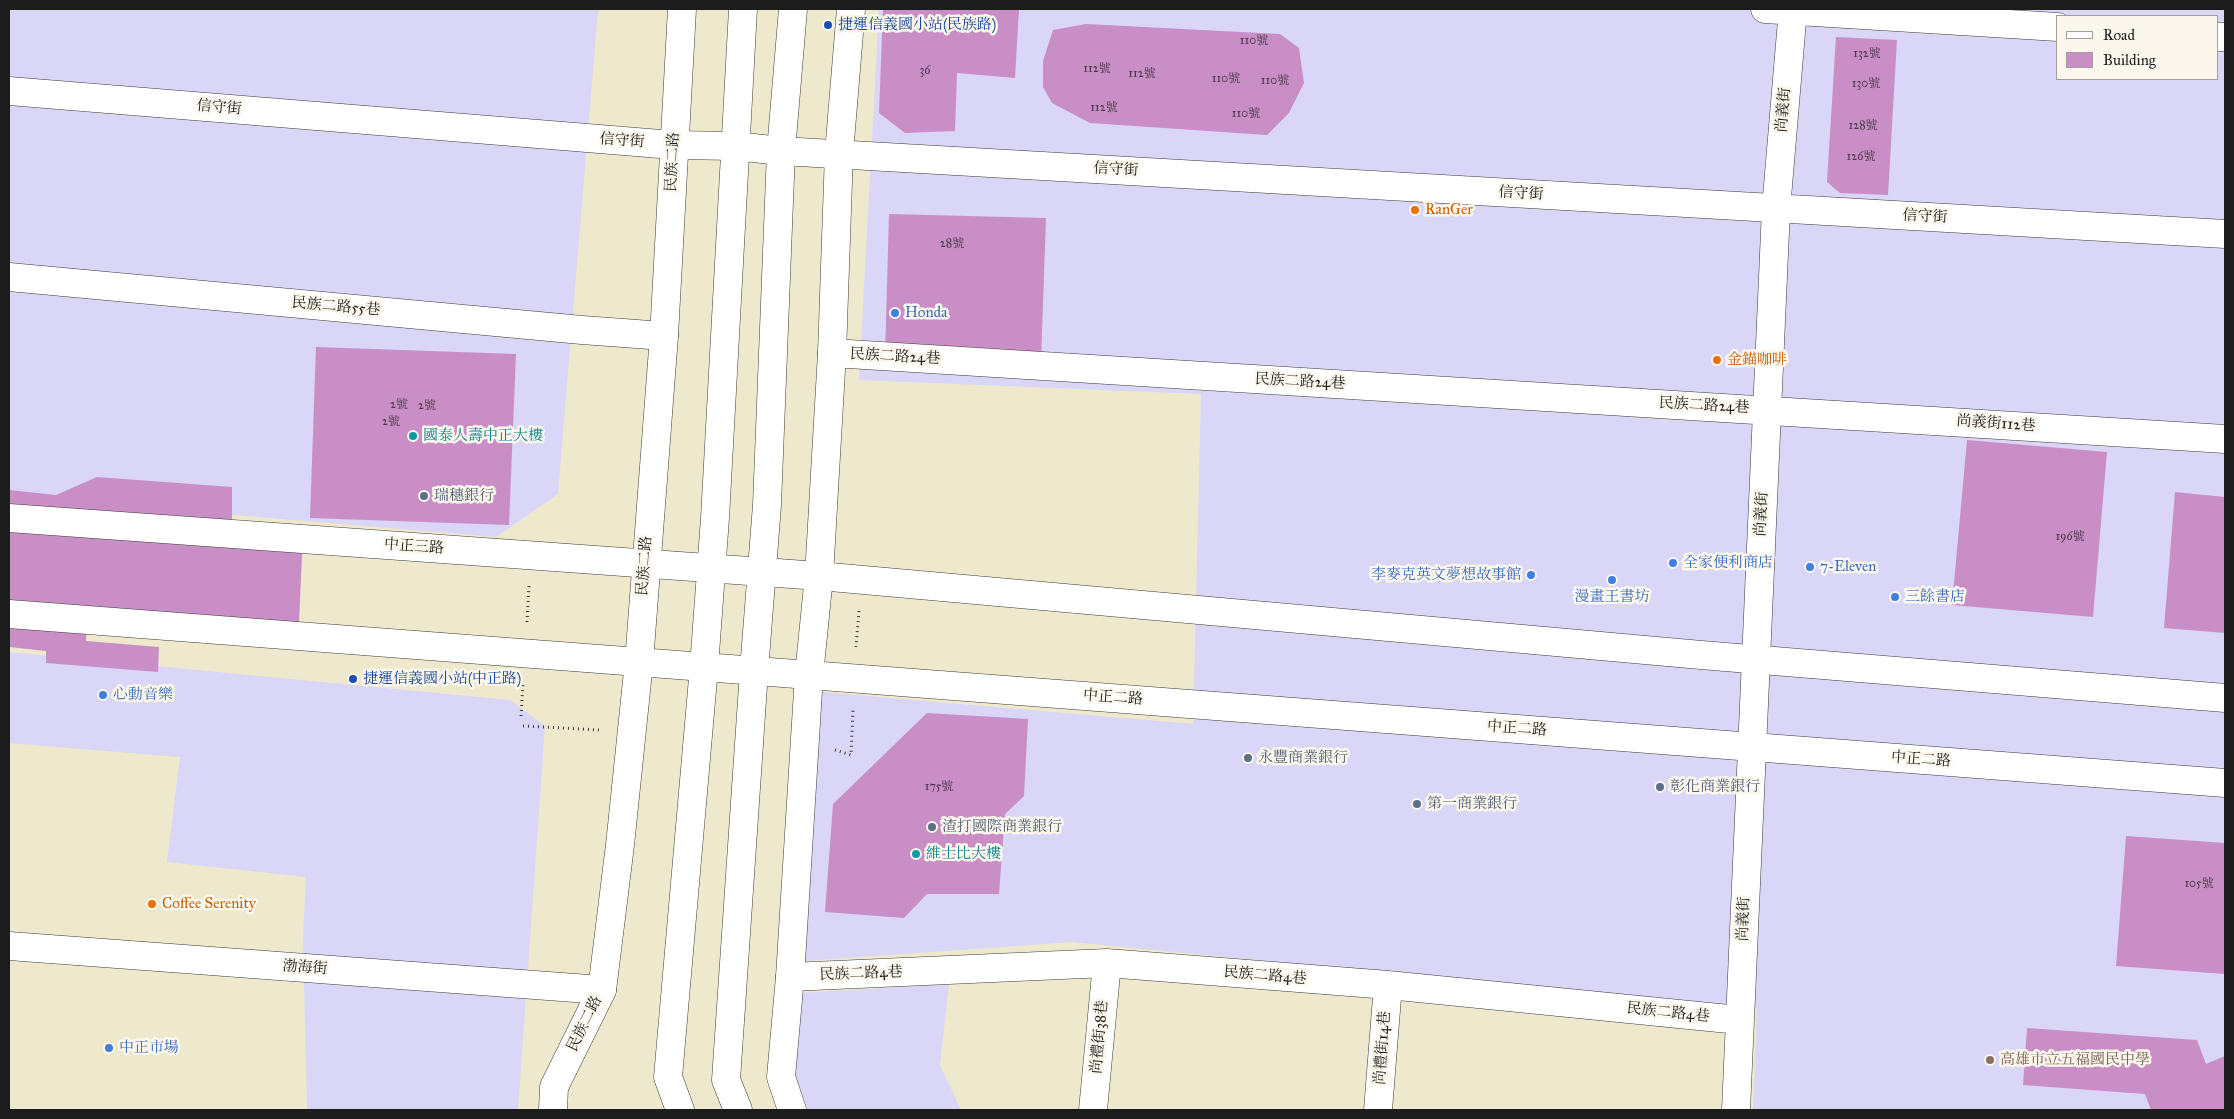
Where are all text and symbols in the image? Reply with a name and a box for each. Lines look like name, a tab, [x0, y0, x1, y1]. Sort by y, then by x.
legend	[2056, 15, 2219, 80]
place label: 捷運信義國小站(民族路)	[838, 16, 996, 34]
marker: 捷運信義國小站(民族路)	[822, 19, 834, 31]
text: Road	[2103, 26, 2135, 44]
house number: 110號	[1240, 34, 1268, 48]
house number: 132號	[1853, 47, 1881, 61]
text: Building	[2103, 51, 2156, 69]
house number: 112號	[1083, 62, 1111, 76]
house number: 36	[920, 64, 930, 78]
house number: 112號	[1128, 67, 1156, 81]
house number: 110號	[1212, 72, 1240, 86]
house number: 110號	[1261, 74, 1289, 88]
house number: 130號	[1852, 77, 1880, 91]
street label: 尚義街	[1773, 87, 1795, 133]
street label: 信守街	[196, 97, 242, 119]
house number: 112號	[1090, 101, 1118, 115]
house number: 110號	[1232, 107, 1260, 121]
house number: 128號	[1848, 119, 1878, 133]
street label: 信守街	[599, 130, 645, 152]
street label: 民族二路	[662, 132, 684, 192]
house number: 126號	[1847, 150, 1875, 164]
street label: 信守街	[1093, 160, 1139, 180]
street label: 信守街	[1498, 184, 1544, 204]
place label: RanGer	[1425, 201, 1473, 219]
marker: RanGer	[1409, 204, 1421, 216]
street label: 信守街	[1902, 207, 1948, 227]
house number: 28號	[940, 237, 964, 251]
street label: 民族二路55巷	[291, 294, 381, 320]
place label: Honda	[905, 304, 947, 322]
marker: Honda	[889, 307, 901, 319]
street label: 民族二路24巷	[849, 346, 941, 368]
place label: 金錨咖啡	[1727, 351, 1787, 369]
marker: 金錨咖啡	[1711, 354, 1723, 366]
street label: 民族二路24巷	[1254, 371, 1346, 393]
street label: 民族二路24巷	[1658, 395, 1750, 417]
house number: 2號	[390, 398, 408, 412]
house number: 2號	[418, 399, 436, 413]
street label: 尚義街112巷	[1956, 412, 2036, 436]
house number: 2號	[382, 415, 400, 429]
place label: 國泰人壽中正大樓	[423, 427, 543, 445]
marker: 國泰人壽中正大樓	[407, 430, 419, 442]
place label: 瑞穗銀行	[434, 487, 494, 505]
marker: 瑞穗銀行	[418, 490, 430, 502]
street label: 尚義街	[1752, 491, 1772, 537]
house number: 196號	[2055, 530, 2085, 544]
street label: 民族二路	[634, 535, 656, 597]
street label: 中正三路	[383, 536, 445, 558]
place label: 全家便利商店	[1683, 554, 1773, 572]
marker: 全家便利商店	[1667, 557, 1679, 569]
place label: 7-Eleven	[1820, 558, 1876, 576]
marker: 7-Eleven	[1804, 561, 1816, 573]
place label: 李麥克英文夢想故事館	[1371, 566, 1521, 584]
marker: 李麥克英文夢想故事館	[1525, 569, 1537, 581]
marker: 漫畫王書坊	[1606, 574, 1618, 586]
place label: 漫畫王書坊	[1575, 588, 1649, 606]
place label: 三餘書店	[1905, 588, 1965, 606]
marker: 三餘書店	[1889, 591, 1901, 603]
place label: 捷運信義國小站(中正路)	[363, 670, 521, 688]
marker: 捷運信義國小站(中正路)	[347, 673, 359, 685]
place label: 心動音樂	[113, 686, 173, 704]
street label: 中正二路	[1082, 687, 1144, 709]
marker: 心動音樂	[97, 689, 109, 701]
street label: 中正二路	[1486, 718, 1548, 740]
place label: 永豐商業銀行	[1258, 749, 1348, 767]
street label: 中正二路	[1890, 749, 1952, 771]
marker: 永豐商業銀行	[1242, 752, 1254, 764]
place label: 彰化商業銀行	[1670, 778, 1760, 796]
house number: 175號	[925, 780, 953, 794]
marker: 彰化商業銀行	[1654, 781, 1666, 793]
place label: 第一商業銀行	[1427, 795, 1517, 813]
marker: 第一商業銀行	[1411, 798, 1423, 810]
place label: 渣打國際商業銀行	[942, 818, 1062, 836]
marker: 渣打國際商業銀行	[926, 821, 938, 833]
place label: 維士比大樓	[926, 845, 1001, 863]
marker: 維士比大樓	[910, 848, 922, 860]
house number: 105號	[2184, 877, 2214, 891]
place label: Coffee Serenity	[162, 895, 256, 913]
street label: 尚義街	[1734, 896, 1754, 942]
marker: Coffee Serenity	[146, 898, 158, 910]
street label: 渤海街	[282, 957, 328, 979]
street label: 民族二路4巷	[1223, 963, 1307, 989]
street label: 民族二路4巷	[819, 964, 903, 984]
street label: 民族二路	[564, 993, 606, 1055]
street label: 尚禮街38巷	[1088, 999, 1112, 1075]
street label: 民族二路4巷	[1626, 1000, 1710, 1026]
street label: 尚禮街14巷	[1371, 1010, 1395, 1086]
place label: 中正市場	[119, 1039, 179, 1057]
marker: 中正市場	[103, 1042, 115, 1054]
place label: 高雄市立五福國民中學	[2000, 1051, 2150, 1069]
marker: 高雄市立五福國民中學	[1984, 1054, 1996, 1066]

